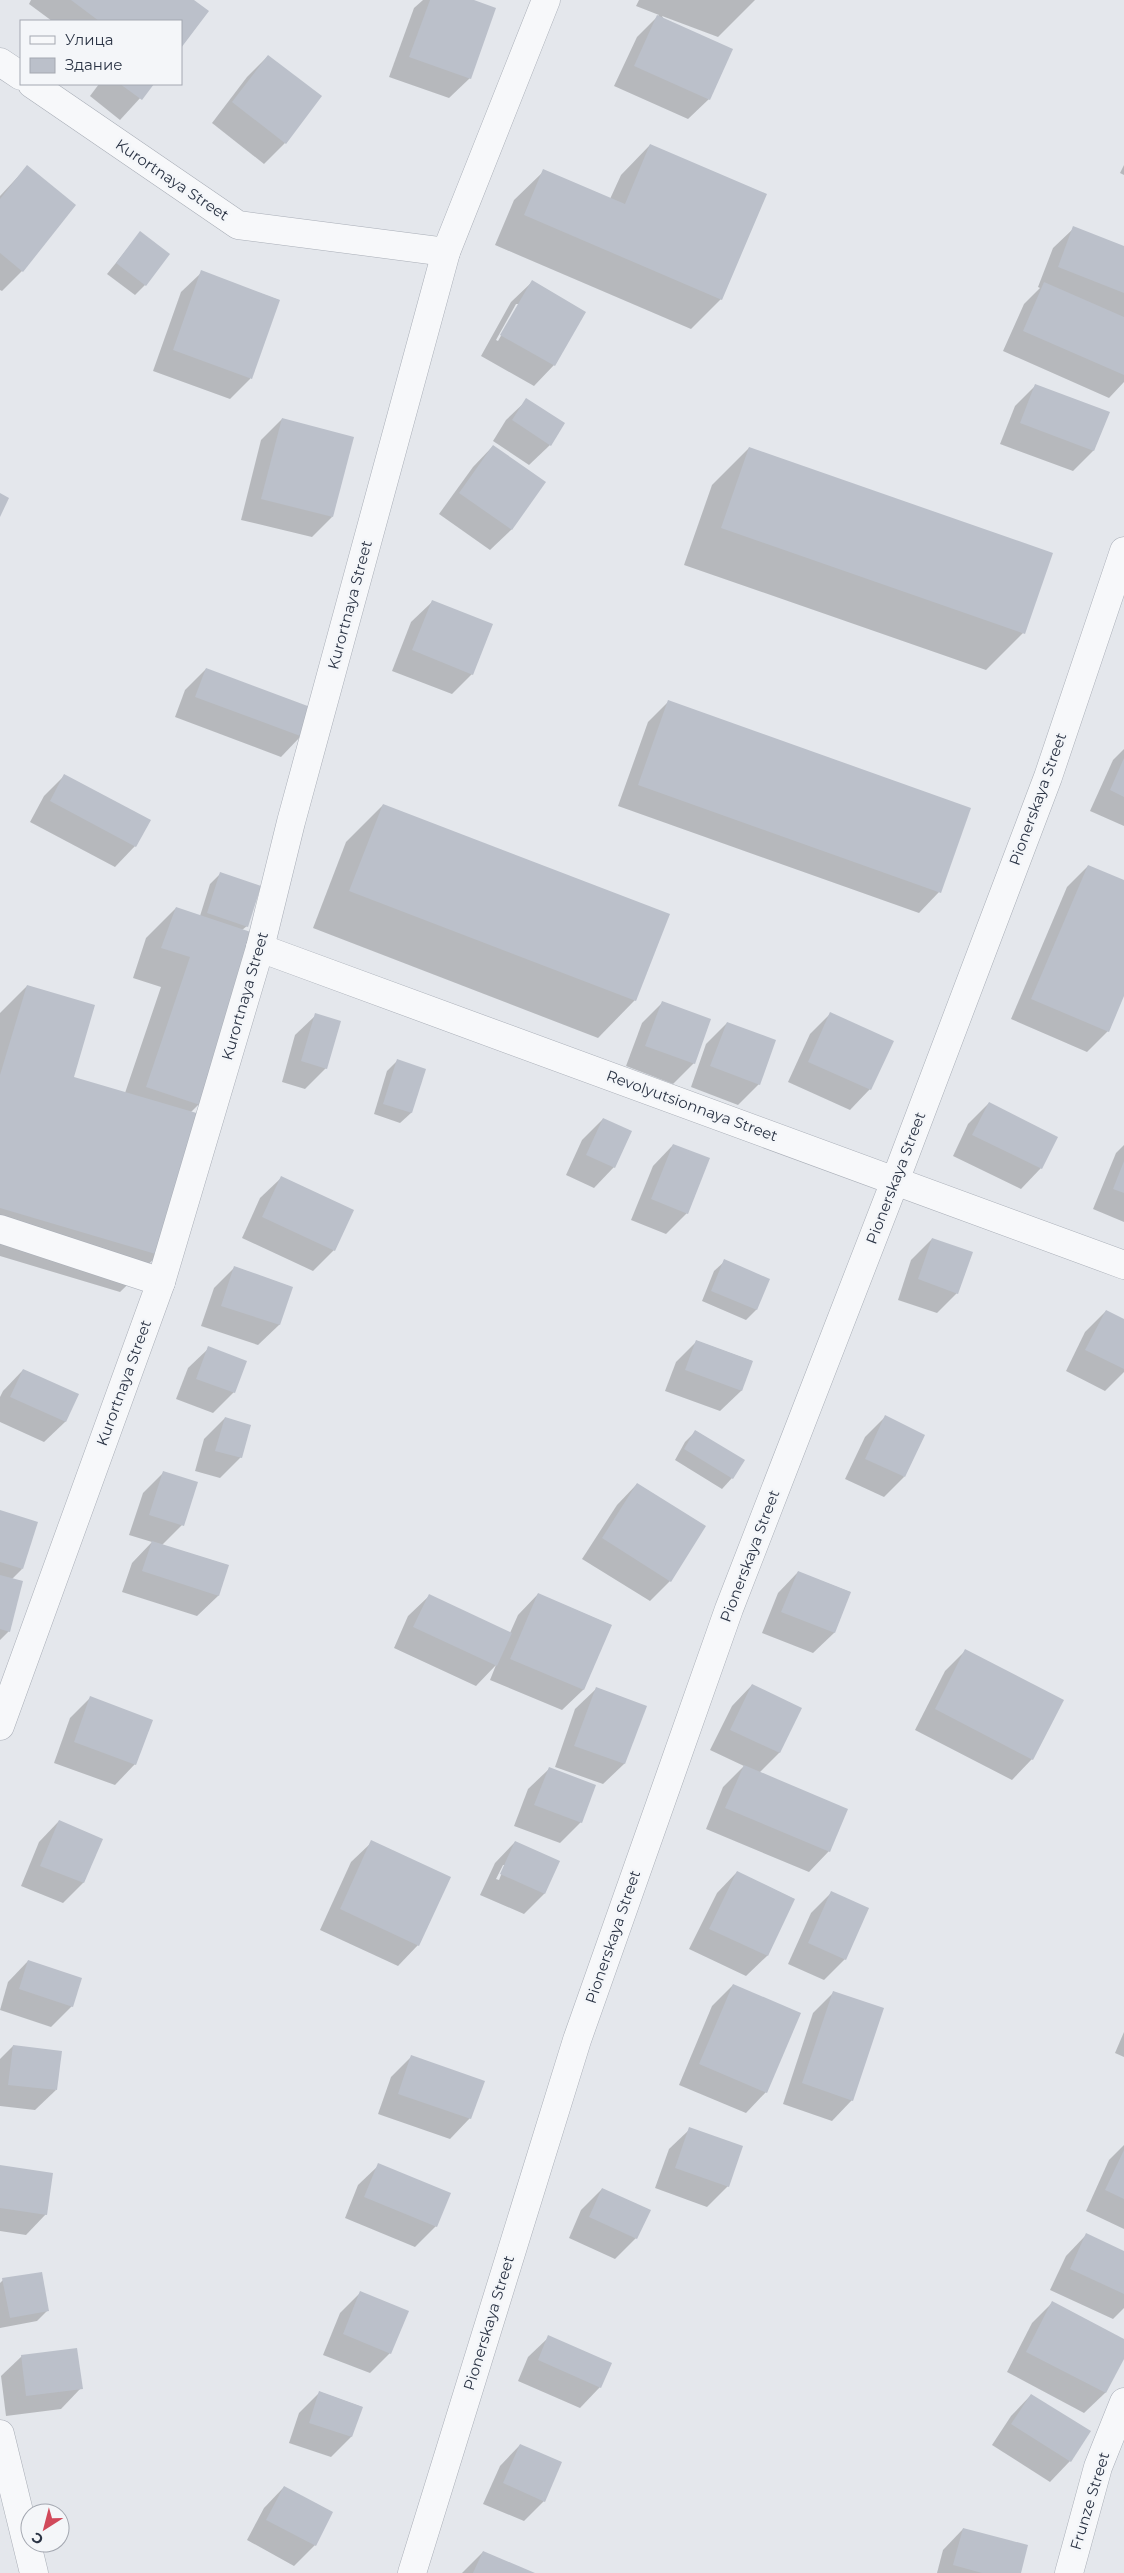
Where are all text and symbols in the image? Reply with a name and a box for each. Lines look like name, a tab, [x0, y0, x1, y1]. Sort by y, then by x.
legend	[20, 20, 182, 85]
text: Улица	[65, 30, 113, 49]
text: Здание	[65, 55, 123, 74]
street label: Kurortnaya Street	[112, 135, 233, 225]
street label: Kurortnaya Street	[323, 538, 376, 671]
street label: Pionerskaya Street	[1005, 730, 1070, 868]
street label: Kurortnaya Street	[217, 929, 272, 1062]
street label: Revolyutsionnaya Street	[604, 1066, 780, 1145]
street label: Pionerskaya Street	[862, 1109, 929, 1247]
street label: Kurortnaya Street	[92, 1317, 155, 1448]
street label: Pionerskaya Street	[716, 1487, 783, 1625]
street label: Pionerskaya Street	[581, 1868, 644, 2006]
street label: Pionerskaya Street	[459, 2253, 518, 2393]
street label: Frunze Street	[1066, 2450, 1113, 2552]
north arrow	[20, 2503, 70, 2553]
text: С	[28, 2528, 47, 2549]

